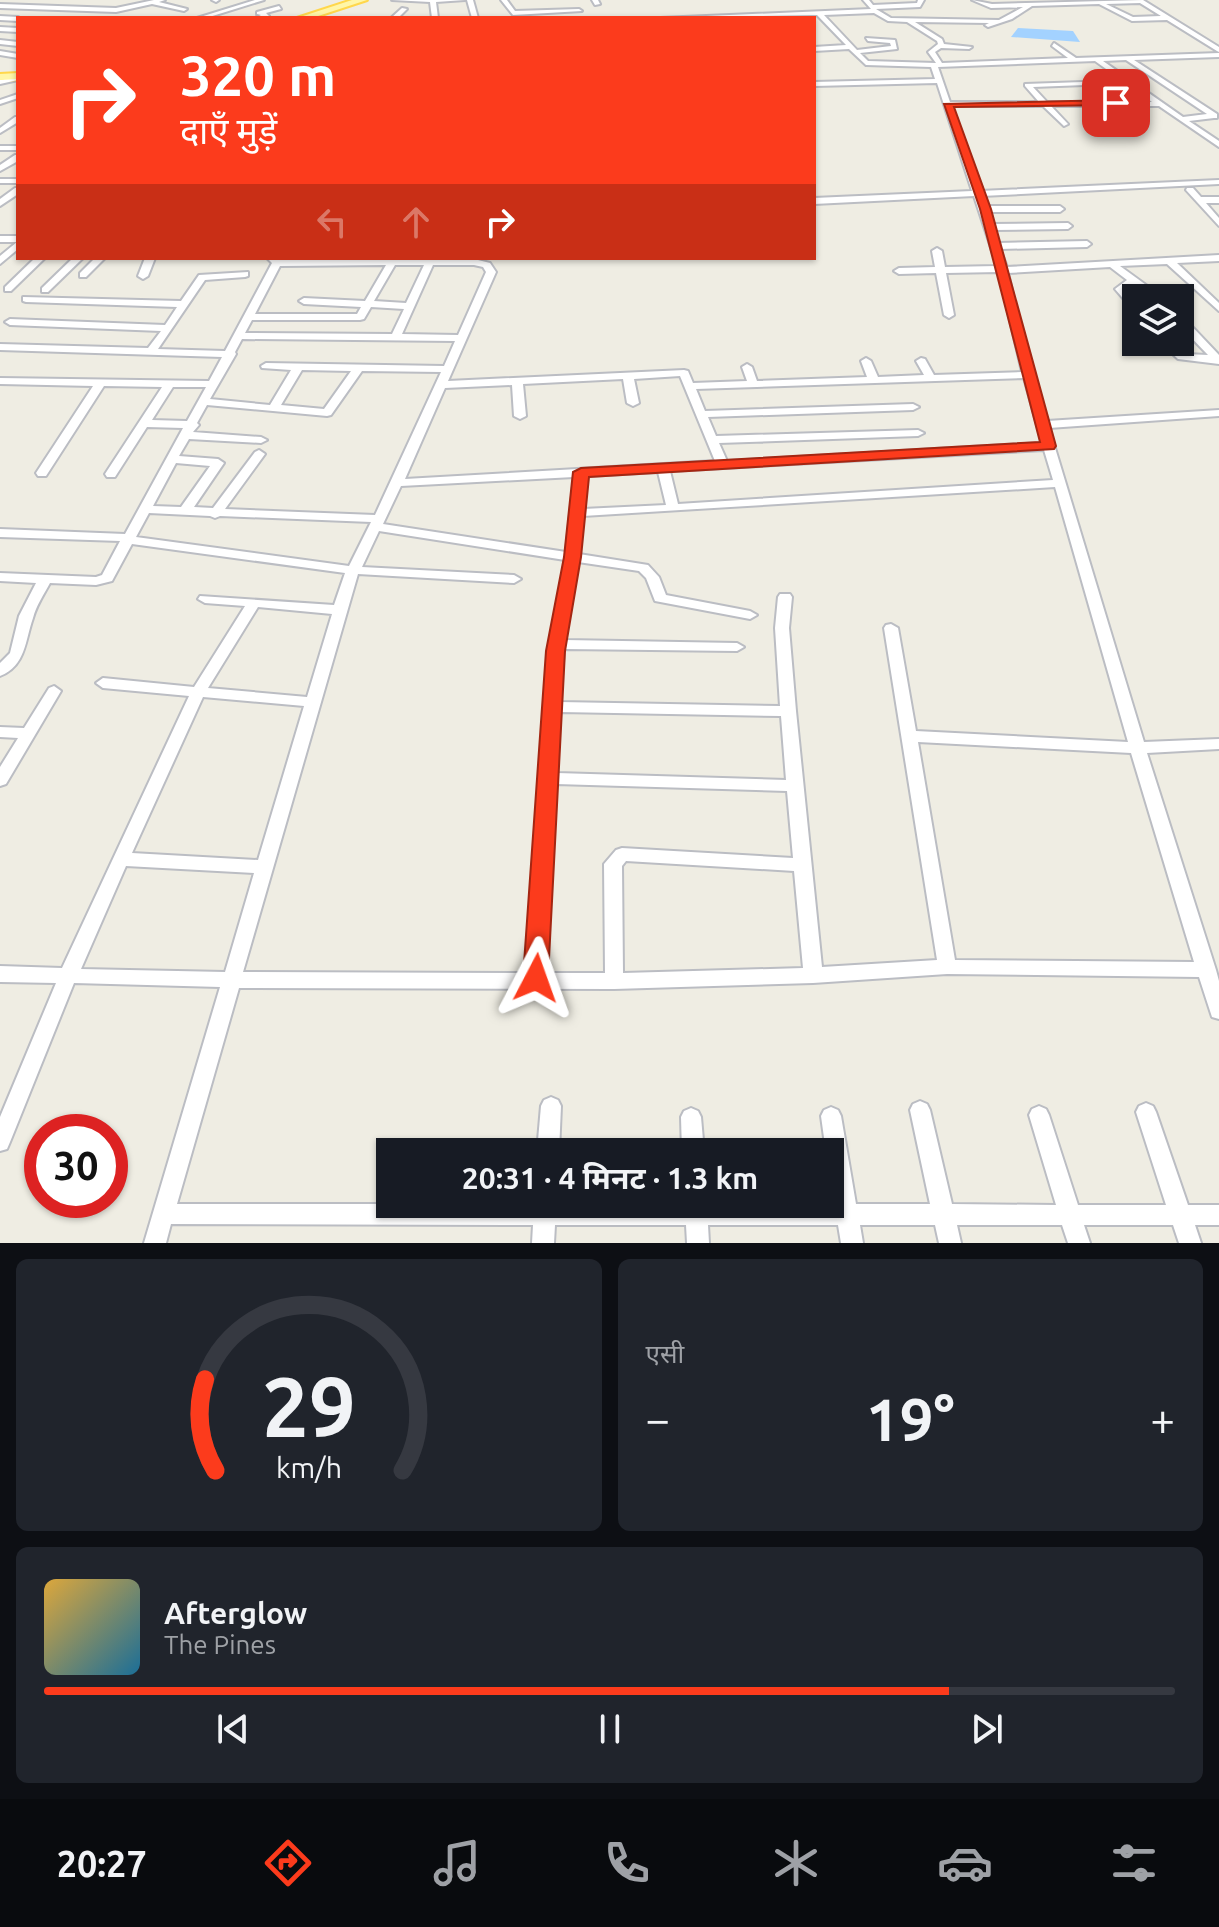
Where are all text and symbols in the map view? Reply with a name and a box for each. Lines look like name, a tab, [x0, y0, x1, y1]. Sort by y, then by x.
text: 320 m	[180, 44, 336, 107]
icon: right	[48, 48, 152, 152]
pin	[1082, 69, 1150, 137]
icon: arrive	[1094, 81, 1138, 125]
text: दाएँ मुड़ें	[180, 110, 277, 151]
icon: left	[310, 200, 354, 244]
icon: ahead	[394, 200, 438, 244]
icon: right	[478, 200, 522, 244]
map controls	[1122, 284, 1194, 356]
button: layers	[1122, 284, 1194, 356]
position arrow	[494, 936, 578, 1020]
speed limit sign: 30	[24, 1114, 128, 1218]
text: 20:31 · 4 मिनट · 1.3 km	[462, 1161, 758, 1195]
text: एसी	[646, 1339, 684, 1368]
text: 29	[262, 1359, 356, 1453]
text: 19°	[866, 1385, 955, 1452]
text: −	[646, 1394, 670, 1443]
text: +	[1150, 1394, 1175, 1443]
text: km/h	[276, 1451, 342, 1483]
text: Afterglow	[164, 1596, 307, 1630]
text: The Pines	[164, 1630, 276, 1659]
icon: previous	[211, 1707, 255, 1751]
icon: pause	[588, 1707, 632, 1751]
icon: next	[965, 1707, 1009, 1751]
icon: directions	[260, 1835, 316, 1891]
icon: music	[429, 1835, 485, 1891]
icon: phone	[599, 1835, 655, 1891]
icon: climate	[768, 1835, 824, 1891]
icon: car	[937, 1835, 993, 1891]
icon: filters	[1106, 1835, 1162, 1891]
text: 20:27	[57, 1843, 147, 1884]

